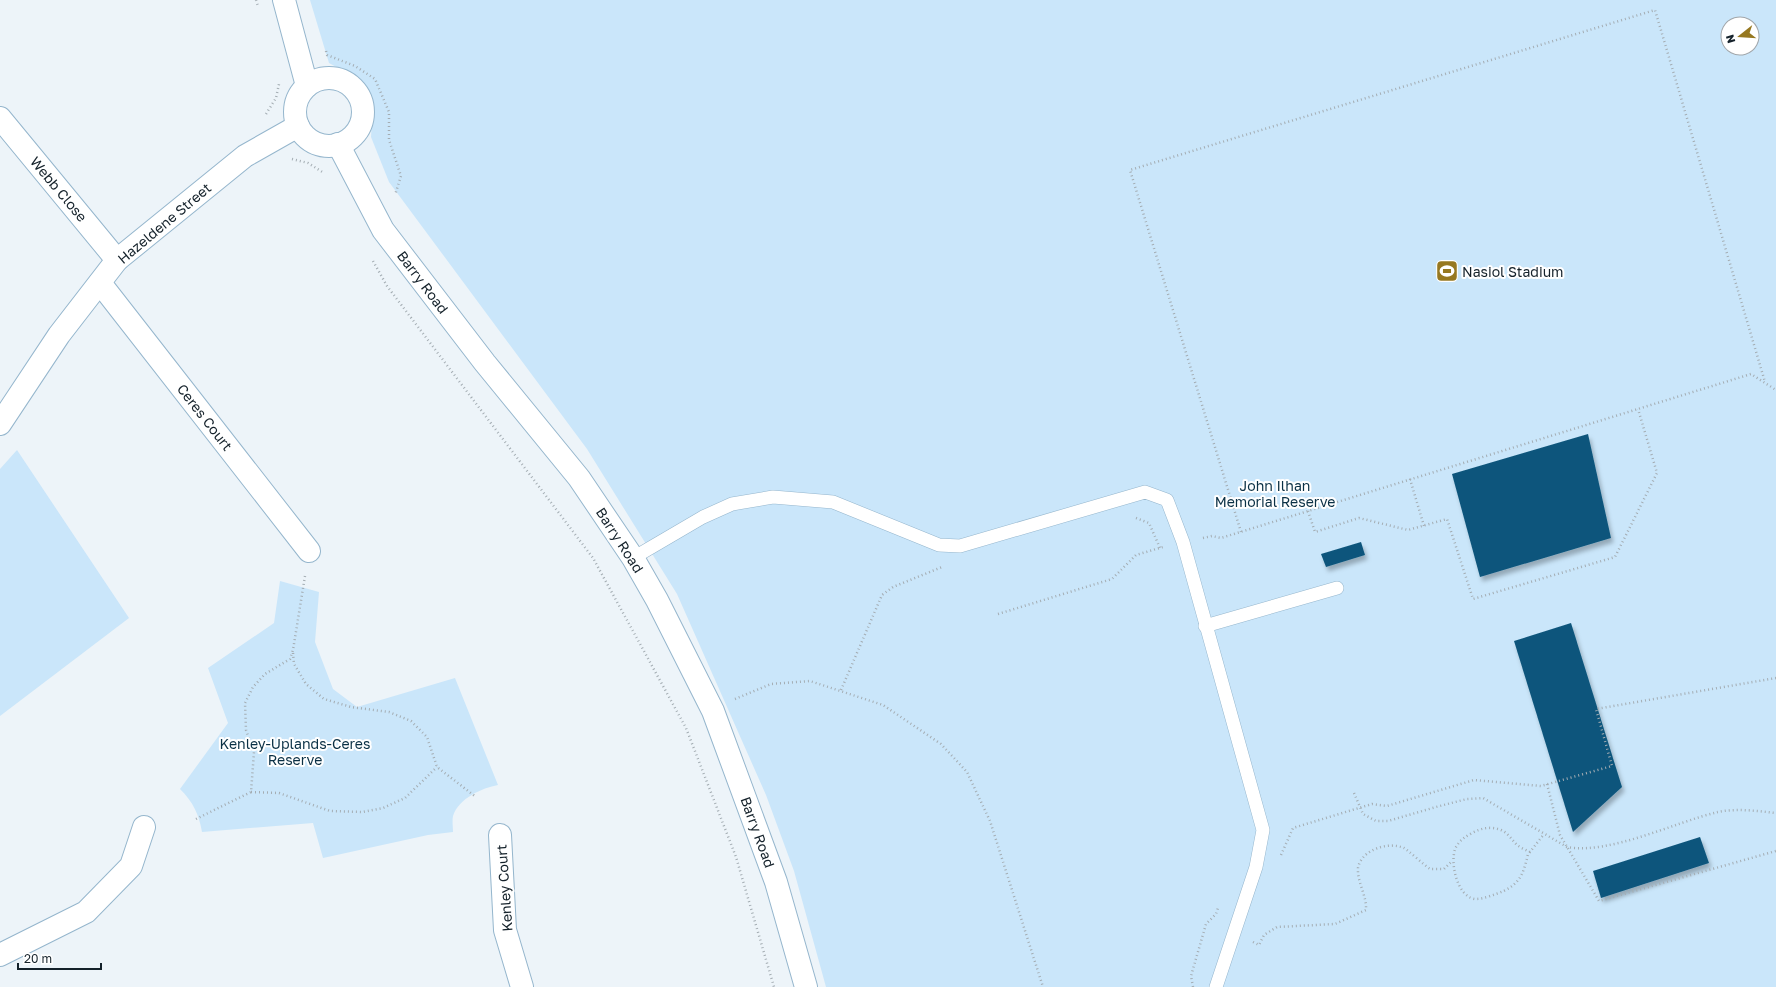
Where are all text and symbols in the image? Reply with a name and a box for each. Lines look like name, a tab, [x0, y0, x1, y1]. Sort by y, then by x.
north arrow	[1720, 16, 1760, 56]
text: N	[1723, 33, 1737, 45]
street label: Webb Close	[27, 153, 91, 225]
street label: Hazeldene Street	[114, 179, 214, 267]
street label: Barry Road	[394, 247, 452, 317]
sports icon: Nasiol Stadium	[1434, 258, 1460, 284]
place label: Nasiol Stadium	[1462, 263, 1564, 280]
street label: Ceres Court	[174, 380, 236, 454]
park label: John Ilhan Memorial Reserve	[1215, 477, 1335, 510]
street label: Barry Road	[593, 504, 647, 576]
park label: Kenley-Uplands-Ceres Reserve	[220, 735, 370, 768]
street label: Barry Road	[737, 794, 779, 870]
street label: Kenley Court	[492, 844, 516, 932]
scale bar	[18, 945, 101, 971]
text: 20 m	[24, 951, 52, 966]

